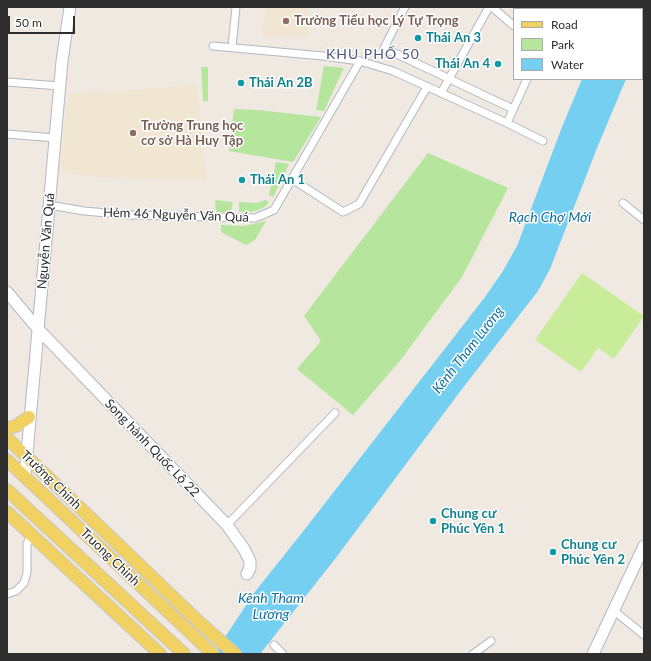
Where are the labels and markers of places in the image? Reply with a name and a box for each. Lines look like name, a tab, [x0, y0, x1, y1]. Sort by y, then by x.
place label: Trường Tiểu học Lý Tự Trọng	[294, 13, 459, 29]
marker: Trường Tiểu học Lý Tự Trọng	[281, 16, 291, 26]
place label: Thái An 3	[426, 30, 481, 46]
marker: Thái An 3	[413, 33, 423, 43]
place label: Thái An 4	[435, 56, 490, 72]
marker: Thái An 4	[493, 59, 503, 69]
place label: Thái An 2B	[249, 75, 313, 91]
marker: Thái An 2B	[236, 78, 246, 88]
place label: Trường Trung học cơ sở Hà Huy Tập	[141, 118, 243, 149]
marker: Trường Trung học cơ sở Hà Huy Tập	[128, 128, 138, 138]
place label: Thái An 1	[250, 172, 305, 188]
marker: Thái An 1	[237, 175, 247, 185]
place label: Chung cư Phúc Yên 1	[441, 506, 505, 537]
marker: Chung cư Phúc Yên 1	[428, 516, 438, 526]
place label: Chung cư Phúc Yên 2	[561, 537, 625, 568]
marker: Chung cư Phúc Yên 2	[548, 547, 558, 557]

